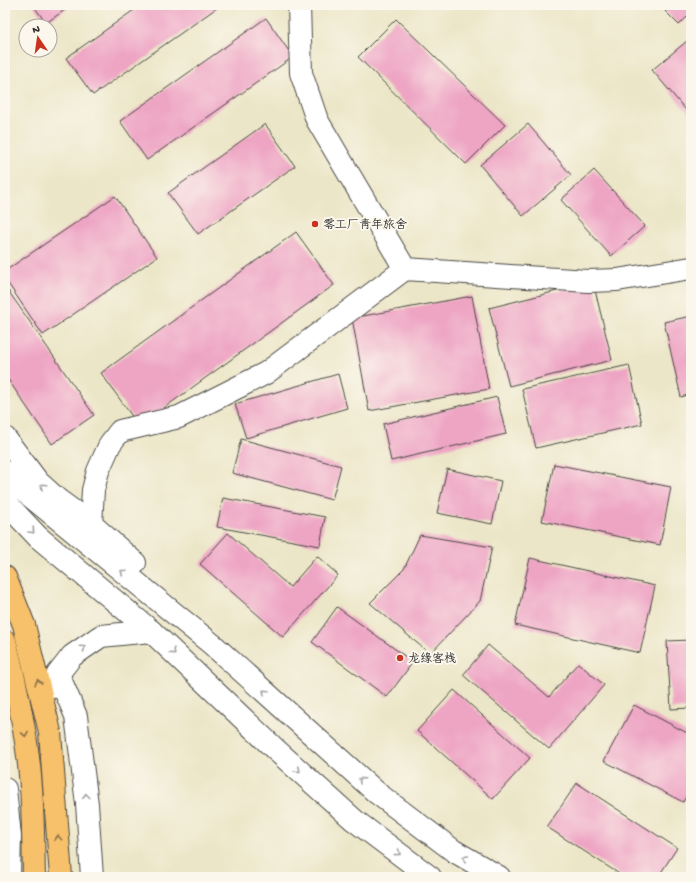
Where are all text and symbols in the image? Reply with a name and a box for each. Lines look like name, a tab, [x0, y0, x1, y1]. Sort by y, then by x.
north arrow	[18, 18, 58, 58]
text: N	[31, 24, 41, 37]
place label: 零工厂青年旅舍	[323, 218, 407, 233]
marker: 零工厂青年旅舍	[310, 219, 320, 229]
one-way arrow	[40, 484, 48, 491]
one-way arrow	[27, 526, 35, 534]
one-way arrow	[120, 570, 128, 577]
one-way arrow	[79, 646, 86, 653]
one-way arrow	[168, 647, 176, 655]
place label: 龙缘客栈	[408, 652, 456, 667]
marker: 龙缘客栈	[395, 653, 405, 663]
one-way arrow	[34, 679, 43, 686]
one-way arrow	[262, 689, 270, 697]
one-way arrow	[20, 731, 28, 737]
one-way arrow	[293, 765, 301, 772]
one-way arrow	[358, 777, 366, 784]
one-way arrow	[82, 793, 91, 799]
one-way arrow	[54, 835, 63, 841]
one-way arrow	[393, 848, 400, 855]
one-way arrow	[462, 855, 469, 862]

